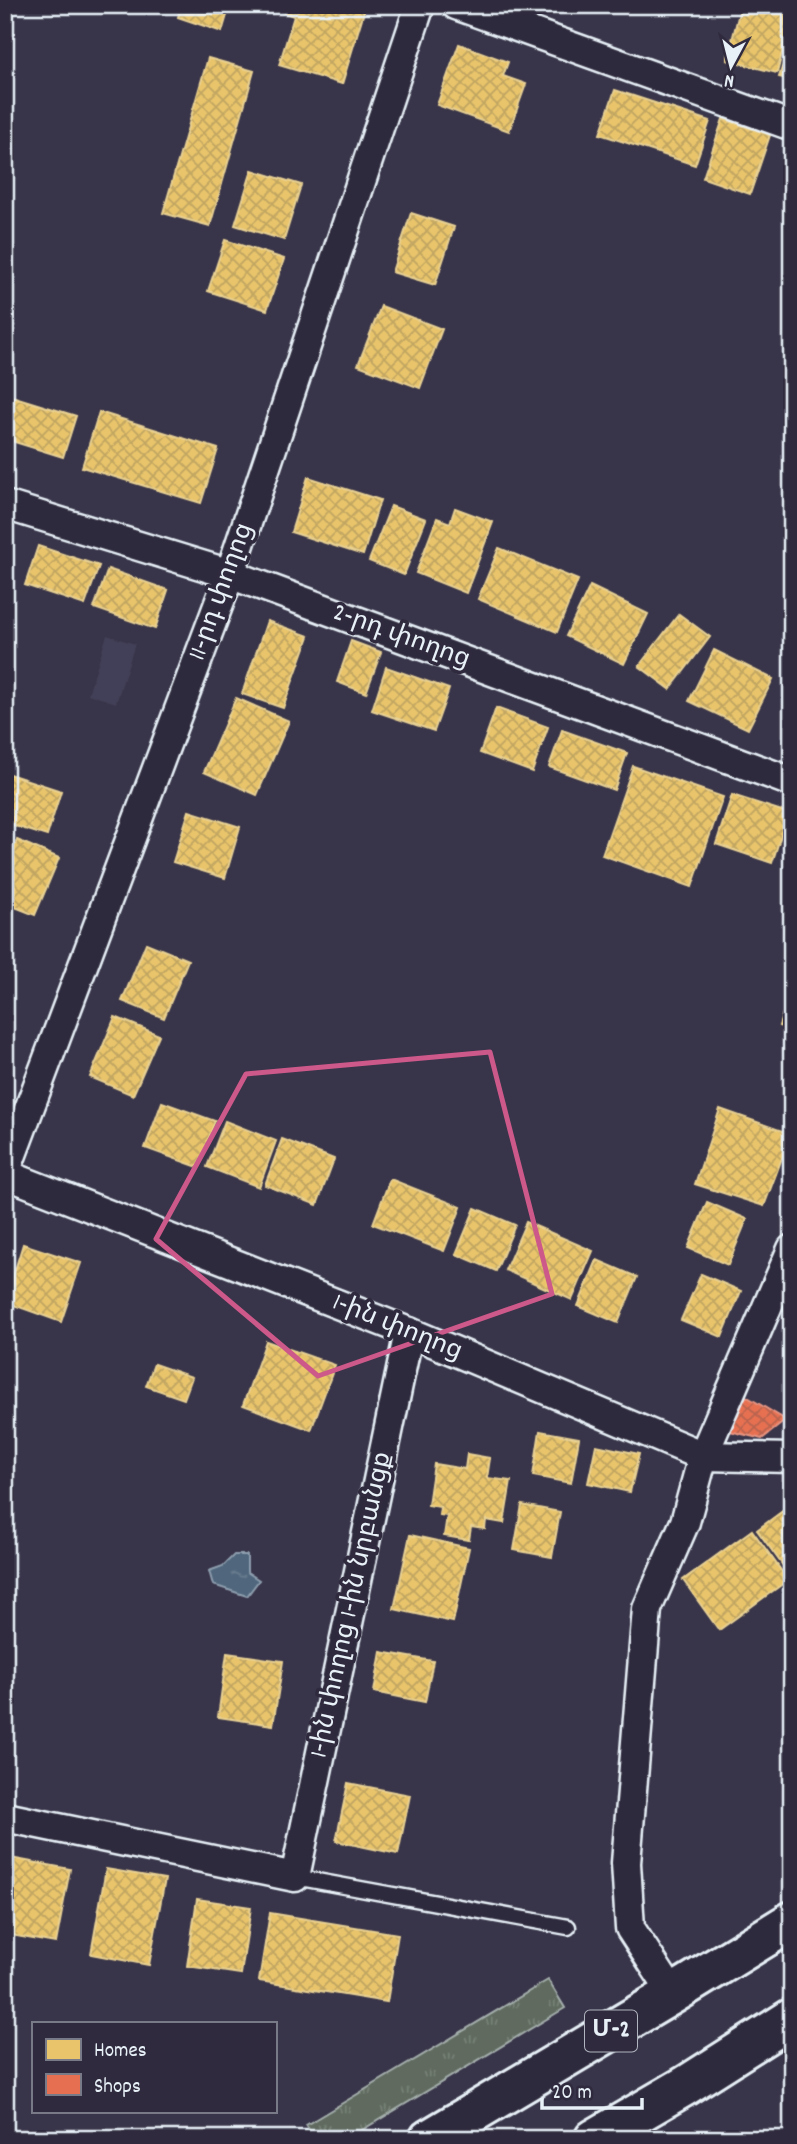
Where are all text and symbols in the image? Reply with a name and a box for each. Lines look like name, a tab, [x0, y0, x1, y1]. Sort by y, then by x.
north arrow	[696, 32, 766, 102]
text: N	[723, 65, 736, 93]
street label: 11-րդ փողոց	[180, 518, 264, 666]
street label: 2-րդ փողոց	[327, 595, 475, 679]
street label: 1-ին փողոց	[326, 1285, 468, 1371]
street label: 1-ին փողոց 1-ին նրբանցք	[301, 1448, 403, 1762]
road number: Մ-2	[585, 2010, 637, 2052]
legend	[32, 2022, 276, 2112]
text: Homes	[94, 2037, 147, 2067]
scale bar	[542, 2067, 641, 2111]
text: Shops	[94, 2073, 141, 2103]
text: 20 m	[552, 2079, 592, 2109]

